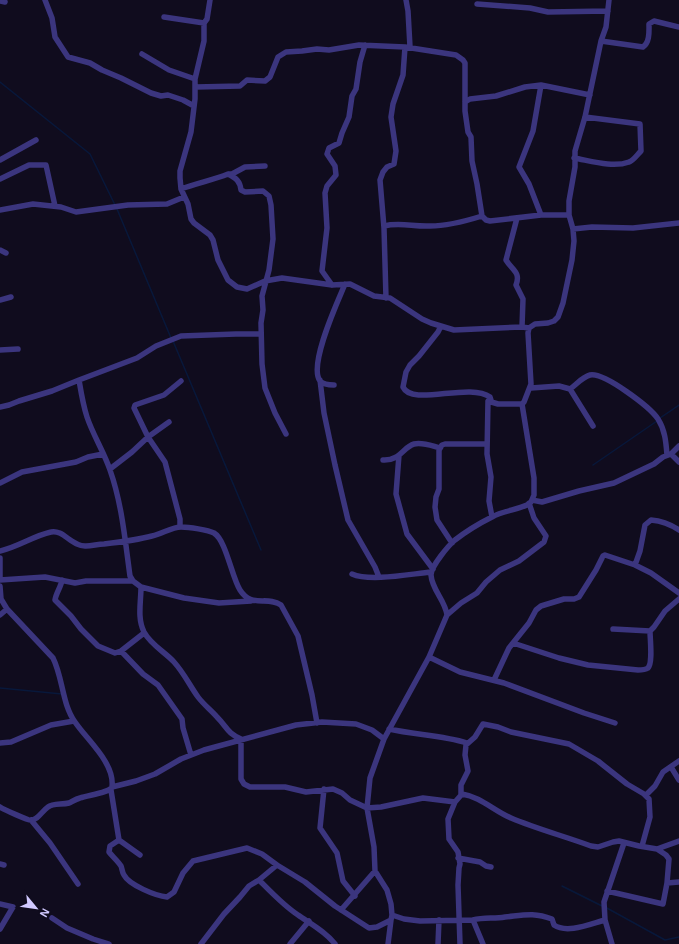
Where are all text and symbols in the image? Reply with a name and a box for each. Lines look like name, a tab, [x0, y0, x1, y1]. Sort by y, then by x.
north arrow	[16, 888, 56, 928]
text: N	[38, 906, 52, 919]

